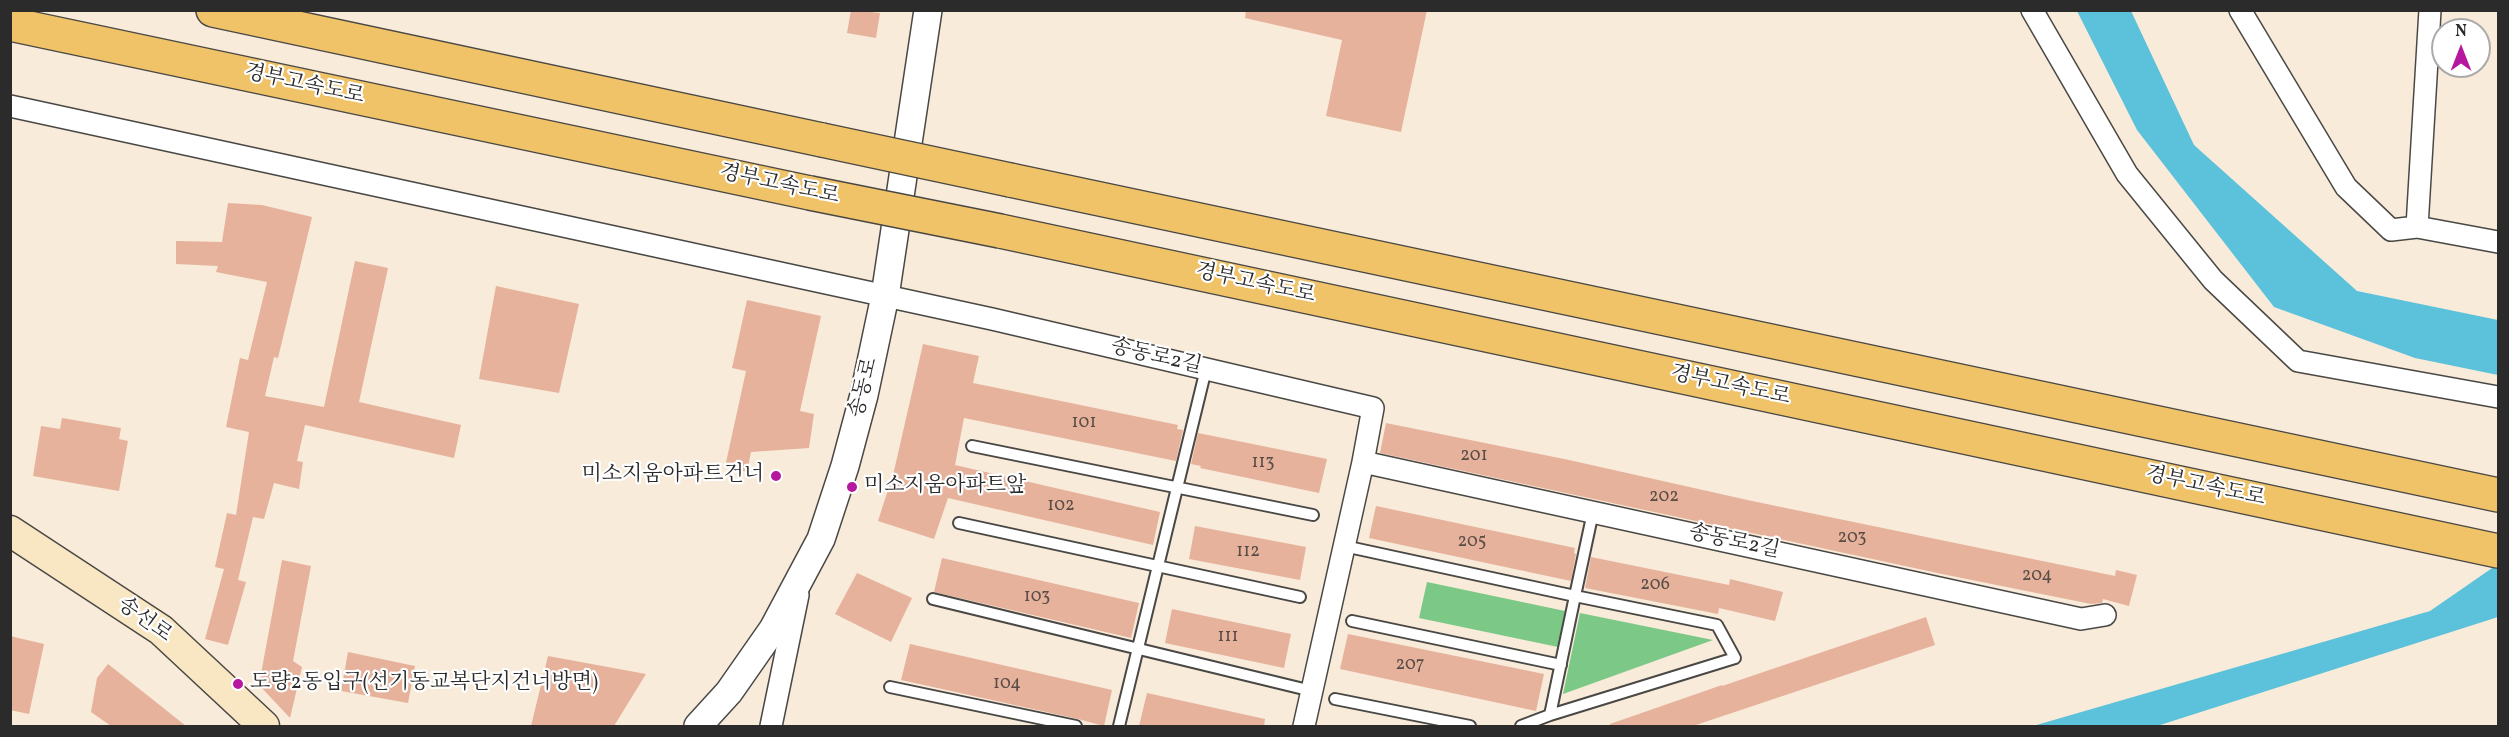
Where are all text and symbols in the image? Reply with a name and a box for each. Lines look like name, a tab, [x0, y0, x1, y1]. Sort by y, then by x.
north arrow	[2431, 18, 2491, 78]
text: N	[2455, 21, 2467, 43]
street label: 경부고속도로	[242, 61, 366, 111]
street label: 경부고속도로	[717, 161, 841, 211]
street label: 경부고속도로	[1193, 260, 1317, 310]
street label: 송동로2길	[1108, 335, 1204, 381]
street label: 송동로	[845, 355, 885, 421]
street label: 경부고속도로	[1668, 362, 1792, 412]
house number: 101	[1072, 413, 1096, 435]
house number: 201	[1460, 446, 1488, 468]
house number: 113	[1251, 453, 1275, 475]
place label: 미소지움아파트건너	[581, 463, 764, 489]
street label: 경부고속도로	[2143, 463, 2267, 513]
marker: 미소지움아파트건너	[769, 469, 783, 483]
place label: 미소지움아파트앞	[864, 474, 1026, 500]
marker: 미소지움아파트앞	[845, 480, 859, 494]
house number: 202	[1649, 487, 1679, 509]
house number: 102	[1047, 496, 1075, 518]
street label: 송동로2길	[1686, 521, 1782, 565]
house number: 203	[1837, 528, 1867, 550]
house number: 205	[1458, 532, 1486, 554]
house number: 112	[1236, 542, 1260, 564]
house number: 204	[2022, 566, 2052, 588]
house number: 206	[1640, 575, 1670, 597]
house number: 103	[1024, 587, 1050, 609]
street label: 송선로	[112, 593, 176, 649]
house number: 111	[1218, 627, 1238, 649]
house number: 207	[1395, 655, 1425, 677]
place label: 도량2동입구(선기동교복단지건너방면)	[250, 671, 598, 697]
house number: 104	[993, 674, 1021, 696]
marker: 도량2동입구(선기동교복단지건너방면)	[231, 677, 245, 691]

